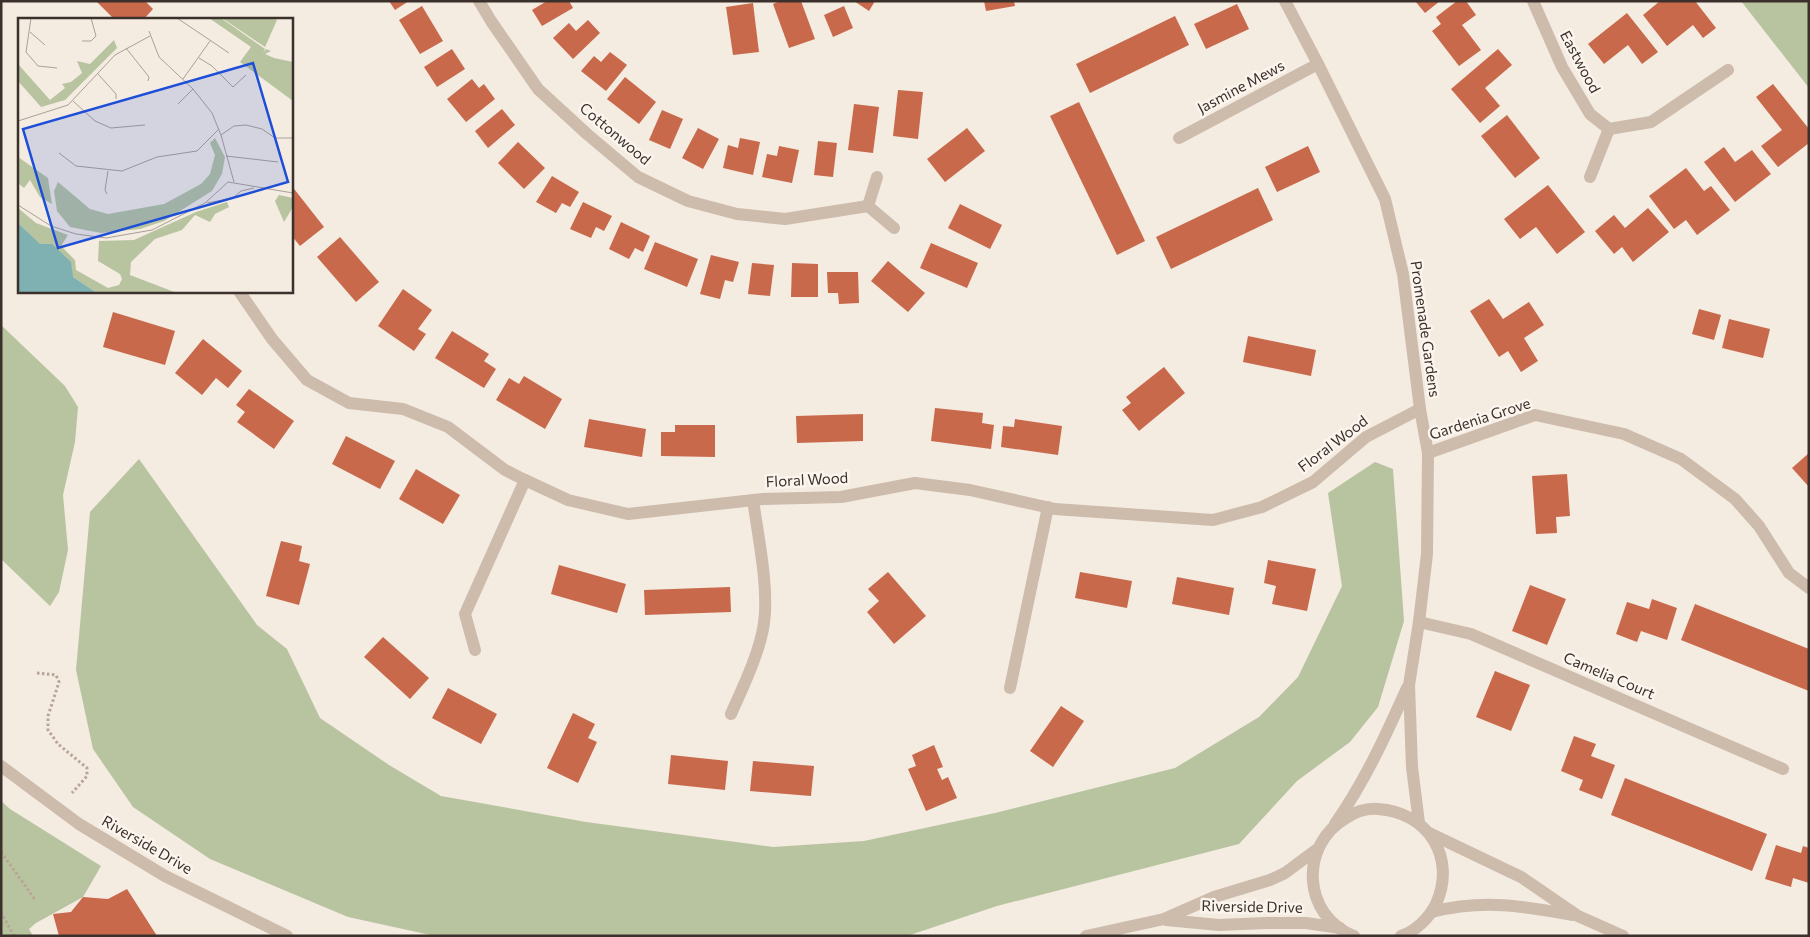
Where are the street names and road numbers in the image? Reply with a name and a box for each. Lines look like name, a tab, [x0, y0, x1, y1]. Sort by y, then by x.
street label: Eastwood	[1557, 27, 1605, 96]
street label: Jasmine Mews	[1194, 56, 1287, 117]
street label: Cottonwood	[577, 98, 655, 168]
street label: Promenade Gardens	[1408, 259, 1444, 398]
street label: Gardenia Grove	[1427, 393, 1533, 443]
street label: Floral Wood	[1294, 411, 1371, 475]
street label: Floral Wood	[765, 468, 849, 490]
street label: Camelia Court	[1561, 648, 1658, 702]
street label: Riverside Drive	[99, 811, 196, 877]
street label: Riverside Drive	[1201, 896, 1303, 916]

